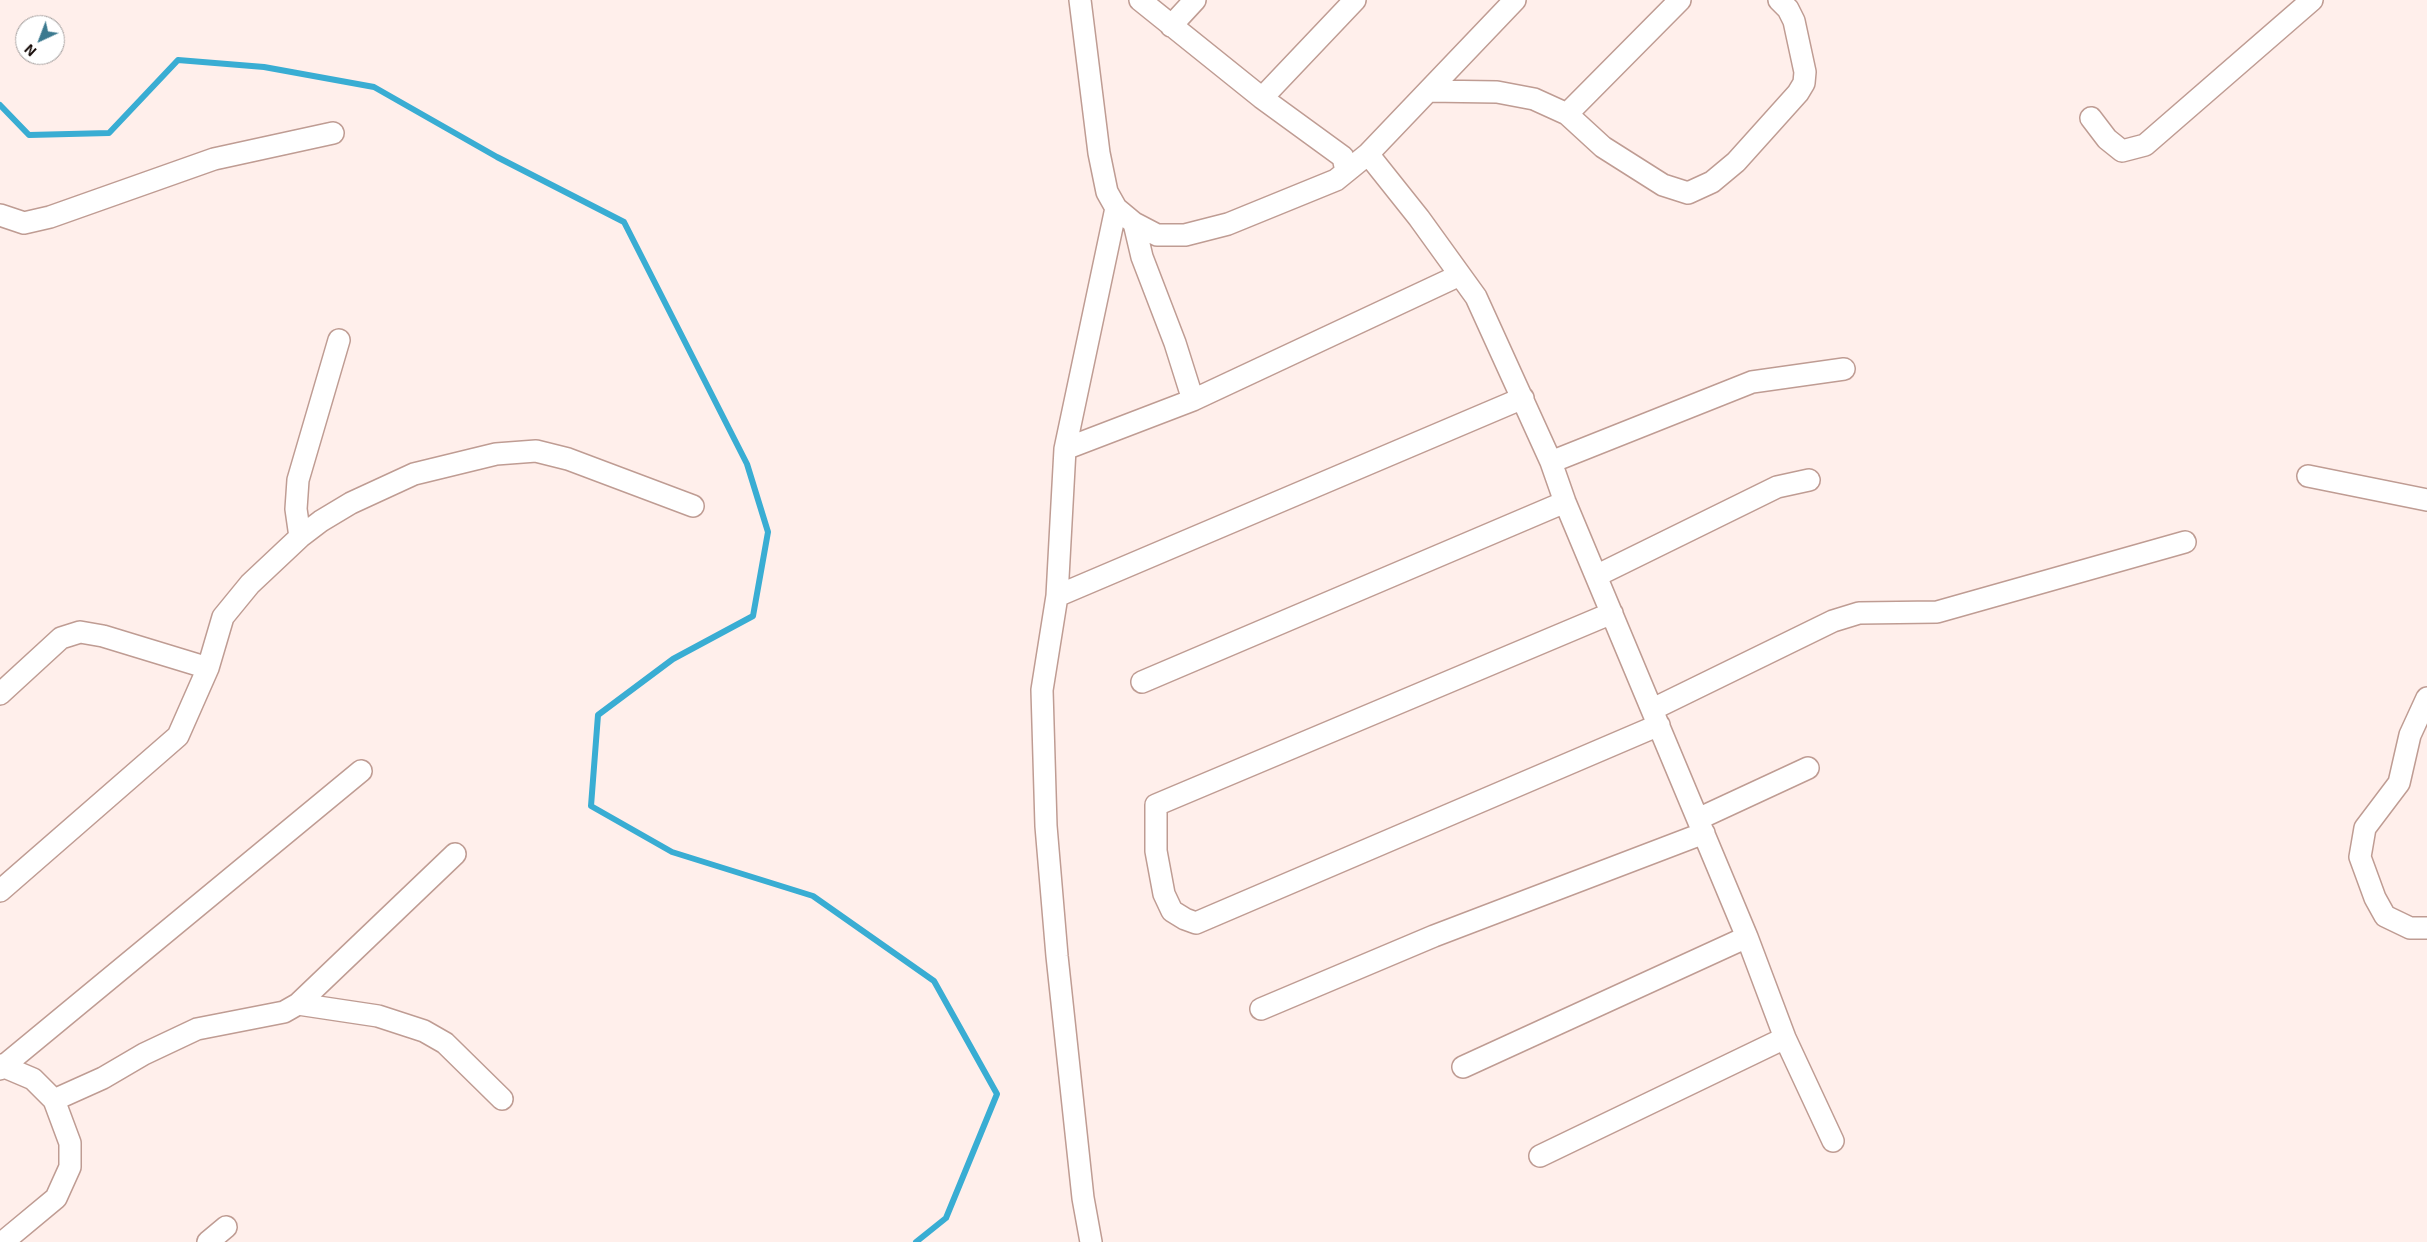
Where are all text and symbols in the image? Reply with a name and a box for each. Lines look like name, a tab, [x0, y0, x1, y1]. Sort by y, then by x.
north arrow	[15, 15, 65, 65]
text: N	[21, 41, 40, 60]

